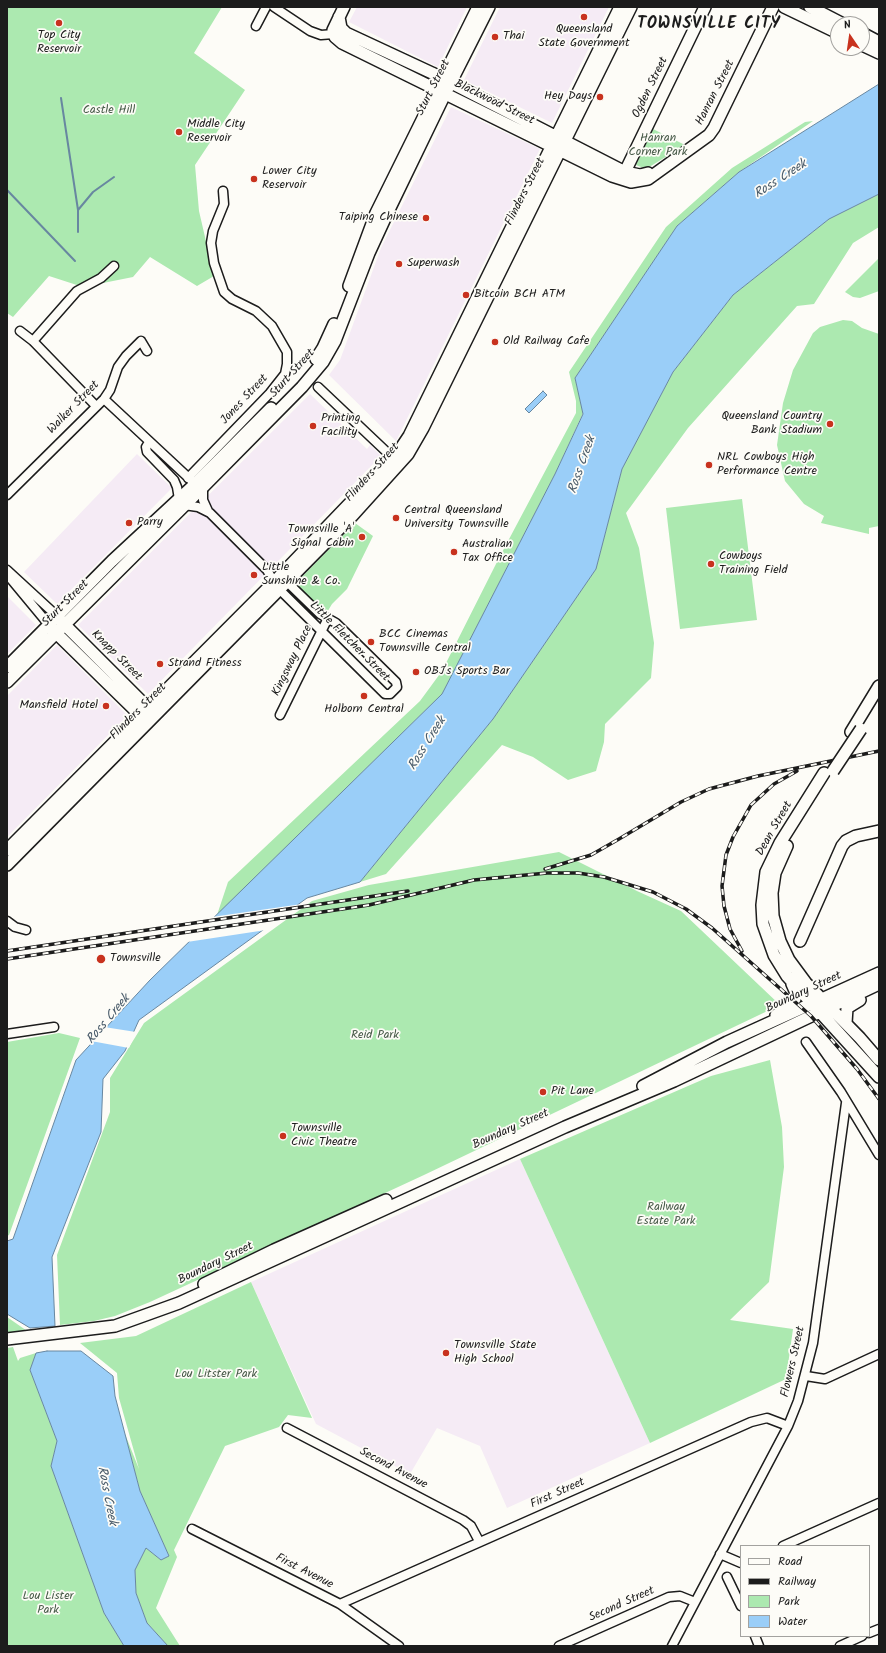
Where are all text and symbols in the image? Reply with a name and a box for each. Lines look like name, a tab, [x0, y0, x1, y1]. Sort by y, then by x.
marker: Queensland State Government	[579, 12, 589, 22]
district label: TOWNSVILLE CITY	[637, 15, 781, 35]
north arrow	[830, 16, 870, 56]
text: N	[842, 16, 853, 35]
marker: Top City Reservoir	[54, 18, 64, 28]
place label: Queensland State Government	[538, 23, 630, 51]
place label: Top City Reservoir	[37, 29, 81, 57]
place label: Thai	[503, 30, 524, 44]
marker: Thai	[490, 32, 500, 42]
street label: Ogden Street	[630, 55, 672, 121]
street label: Sturt Street	[414, 58, 454, 118]
street label: Hanran Street	[693, 58, 739, 128]
street label: Blackwood Street	[452, 77, 536, 129]
place label: Hey Days	[544, 90, 592, 104]
marker: Hey Days	[595, 92, 605, 102]
park label: Castle Hill	[83, 104, 135, 118]
place label: Middle City Reservoir	[187, 118, 245, 146]
marker: Middle City Reservoir	[174, 127, 184, 137]
park label: Hanran Corner Park	[629, 132, 687, 160]
street label: Flinders Street	[503, 156, 549, 228]
water label: Ross Creek	[752, 157, 810, 203]
place label: Lower City Reservoir	[262, 165, 317, 193]
marker: Lower City Reservoir	[249, 174, 259, 184]
place label: Taiping Chinese	[339, 211, 418, 225]
marker: Taiping Chinese	[421, 213, 431, 223]
place label: Superwash	[407, 257, 459, 271]
marker: Superwash	[394, 259, 404, 269]
place label: Bitcoin BCH ATM	[474, 288, 565, 302]
marker: Bitcoin BCH ATM	[461, 290, 471, 300]
place label: Old Railway Cafe	[503, 335, 589, 349]
marker: Old Railway Cafe	[490, 337, 500, 347]
street label: Sturt Street	[267, 347, 319, 401]
street label: Jones Street	[218, 372, 272, 428]
street label: Walker Street	[45, 378, 103, 438]
place label: Queensland Country Bank Stadium	[721, 410, 822, 438]
place label: Printing Facility	[321, 412, 360, 440]
marker: Queensland Country Bank Stadium	[825, 419, 835, 429]
marker: Printing Facility	[308, 421, 318, 431]
water label: Ross Creek	[566, 434, 600, 496]
street label: Flinders Street	[343, 441, 403, 505]
place label: NRL Cowboys High Performance Centre	[717, 451, 817, 479]
marker: NRL Cowboys High Performance Centre	[704, 460, 714, 470]
place label: Central Queensland University Townsville	[404, 504, 509, 532]
marker: Central Queensland University Townsville	[391, 513, 401, 523]
place label: Parry	[137, 516, 163, 530]
marker: Parry	[124, 518, 134, 528]
place label: Townsville 'A' Signal Cabin	[288, 523, 354, 551]
marker: Townsville 'A' Signal Cabin	[357, 532, 367, 542]
place label: Australian Tax Office	[462, 538, 513, 566]
marker: Australian Tax Office	[449, 547, 459, 557]
place label: Cowboys Training Field	[719, 550, 787, 578]
marker: Cowboys Training Field	[706, 559, 716, 569]
place label: Little Sunshine & Co.	[262, 561, 340, 589]
marker: Little Sunshine & Co.	[249, 570, 259, 580]
street label: Sturt Street	[39, 577, 93, 631]
street label: Little Fletcher Street	[306, 599, 392, 685]
street label: Kingsway Place	[270, 623, 316, 699]
street label: Knapp Street	[88, 628, 144, 684]
place label: BCC Cinemas Townsville Central	[379, 628, 471, 656]
marker: BCC Cinemas Townsville Central	[366, 637, 376, 647]
place label: Strand Fitness	[168, 657, 242, 671]
marker: Strand Fitness	[155, 659, 165, 669]
place label: OBJ's Sports Bar	[424, 665, 510, 679]
marker: OBJ's Sports Bar	[411, 667, 421, 677]
street label: Flinders Street	[108, 681, 170, 743]
marker: Holborn Central	[359, 691, 369, 701]
place label: Mansfield Hotel	[19, 699, 98, 713]
marker: Mansfield Hotel	[101, 701, 111, 711]
place label: Holborn Central	[324, 703, 404, 717]
water label: Ross Creek	[406, 715, 450, 773]
street label: Dean Street	[754, 799, 796, 859]
place label: Townsville	[110, 952, 161, 966]
marker: Townsville	[95, 953, 107, 965]
street label: Boundary Street	[764, 969, 844, 1017]
water label: Ross Creek	[84, 992, 134, 1048]
park label: Reid Park	[351, 1029, 399, 1043]
place label: Pit Lane	[551, 1085, 594, 1099]
marker: Pit Lane	[538, 1087, 548, 1097]
street label: Boundary Street	[471, 1107, 551, 1153]
place label: Townsville Civic Theatre	[291, 1122, 357, 1150]
marker: Townsville Civic Theatre	[278, 1131, 288, 1141]
park label: Railway Estate Park	[636, 1201, 696, 1229]
street label: Boundary Street	[176, 1240, 256, 1288]
street label: Flowers Street	[779, 1325, 809, 1399]
place label: Townsville State High School	[454, 1339, 536, 1367]
marker: Townsville State High School	[441, 1348, 451, 1358]
park label: Lou Litster Park	[175, 1368, 257, 1382]
street label: Second Avenue	[356, 1445, 430, 1493]
water label: Ross Creek	[93, 1465, 119, 1527]
street label: First Street	[529, 1476, 587, 1512]
legend	[740, 1545, 870, 1637]
street label: First Avenue	[273, 1551, 335, 1593]
text: Road	[778, 1552, 802, 1571]
text: Railway	[778, 1572, 816, 1591]
street label: Second Street	[587, 1584, 657, 1626]
park label: Lou Lister Park	[22, 1590, 74, 1618]
text: Park	[778, 1592, 800, 1611]
text: Water	[778, 1612, 807, 1631]

